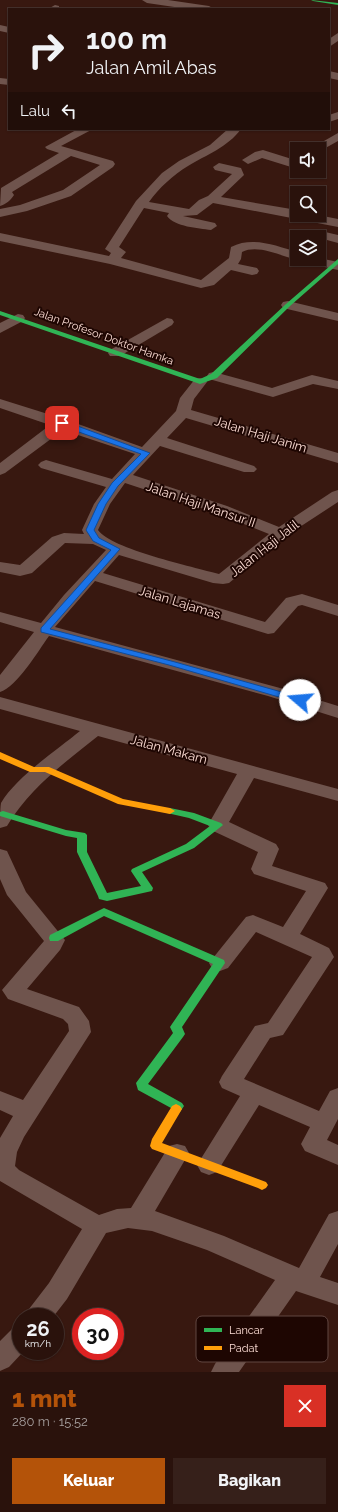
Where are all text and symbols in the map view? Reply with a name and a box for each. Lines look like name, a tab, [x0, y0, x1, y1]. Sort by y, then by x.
text: 100 m	[86, 23, 167, 56]
icon: right	[20, 24, 72, 76]
text: Jalan Amil Abas	[86, 57, 216, 78]
icon: left	[58, 100, 80, 122]
text: Lalu	[20, 102, 50, 120]
map controls	[290, 142, 326, 266]
button: sound	[290, 142, 326, 178]
button: search	[290, 186, 326, 222]
button: layers	[290, 230, 326, 266]
street label: Jalan Profesor Doktor Hamka	[32, 305, 175, 368]
pin	[45, 406, 79, 440]
icon: arrive	[51, 412, 73, 434]
street label: Jalan Haji Janim	[213, 413, 309, 456]
street label: Jalan Haji Mansur II	[144, 479, 257, 530]
street label: Jalan Haji Jalil	[227, 517, 302, 580]
street label: Jalan Lajamas	[137, 583, 223, 622]
position arrow	[279, 679, 321, 721]
street label: Jalan Makam	[129, 732, 209, 767]
speed limit sign: 30	[72, 1308, 124, 1360]
legend	[196, 1316, 328, 1362]
text: 26	[26, 1317, 50, 1341]
text: Lancar	[229, 1324, 264, 1337]
text: km/h	[25, 1338, 51, 1349]
text: Padat	[229, 1342, 259, 1355]
text: 1 mnt	[12, 1384, 77, 1413]
button: close	[284, 1385, 326, 1427]
text: 280 m · 15:52	[12, 1414, 88, 1429]
button: Keluar	[12, 1458, 165, 1504]
button: Bagikan	[173, 1458, 326, 1504]

